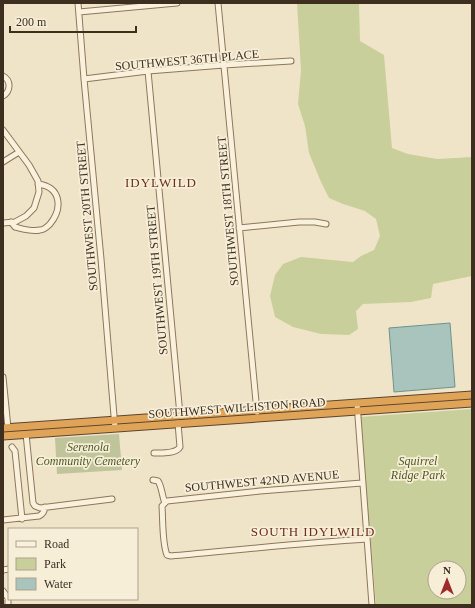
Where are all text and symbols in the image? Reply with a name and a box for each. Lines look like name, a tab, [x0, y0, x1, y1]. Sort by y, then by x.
scale bar	[10, 8, 136, 34]
text: 200 m	[16, 15, 47, 29]
street label: SOUTHWEST 36TH PLACE	[114, 47, 260, 73]
street label: SOUTHWEST 18TH STREET	[214, 135, 242, 287]
street label: SOUTHWEST 20TH STREET	[73, 140, 101, 292]
district label: IDYLWILD	[125, 175, 197, 190]
street label: SOUTHWEST 19TH STREET	[143, 204, 171, 356]
street label: SOUTHWEST WILLISTON ROAD	[148, 395, 326, 421]
park label: Serenola Community Cemetery	[36, 440, 141, 468]
park label: Squirrel Ridge Park	[390, 454, 446, 482]
street label: SOUTHWEST 42ND AVENUE	[184, 467, 340, 495]
district label: SOUTH IDYLWILD	[251, 524, 375, 539]
legend	[8, 528, 138, 600]
text: Road	[44, 537, 69, 551]
text: Park	[44, 557, 66, 571]
north arrow	[427, 560, 467, 600]
text: N	[443, 564, 451, 576]
text: Water	[44, 577, 72, 591]

